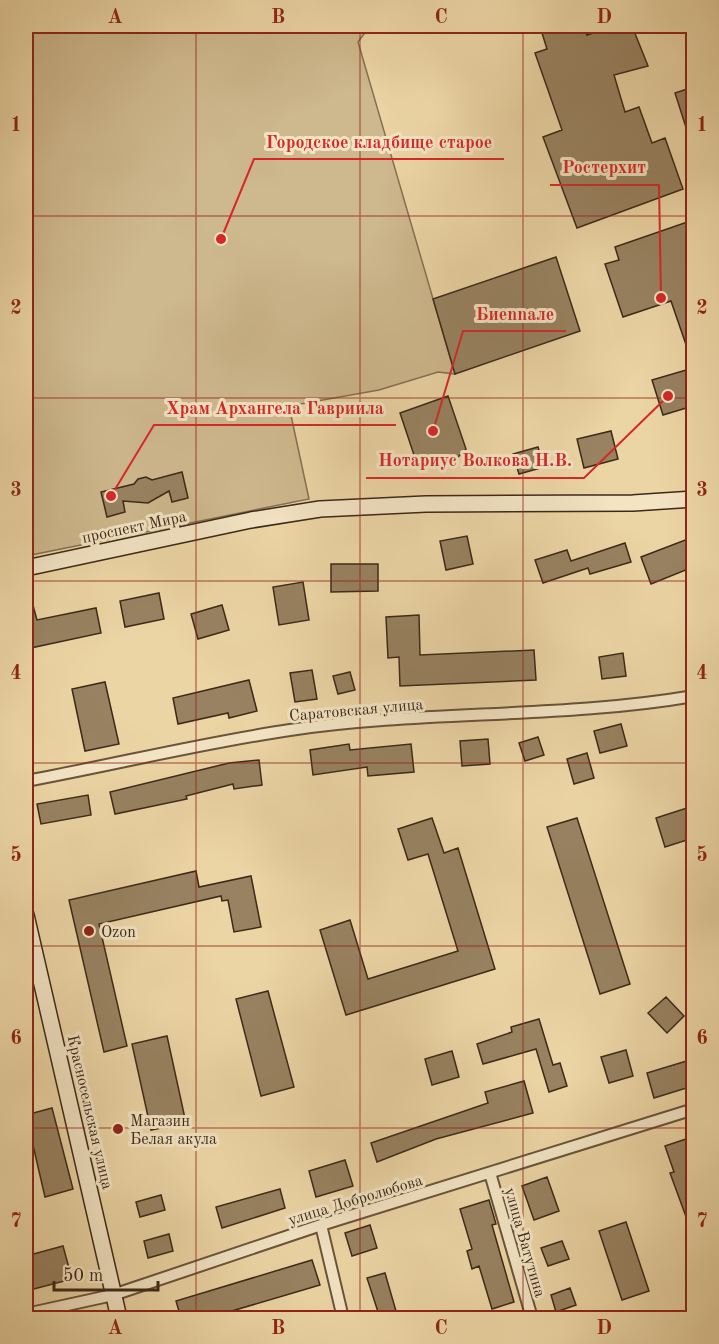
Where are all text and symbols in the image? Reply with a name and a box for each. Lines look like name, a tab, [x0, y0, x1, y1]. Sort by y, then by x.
text: A	[107, 8, 123, 28]
text: B	[271, 8, 285, 28]
text: C	[434, 8, 448, 28]
text: D	[596, 8, 612, 28]
text: 1	[10, 116, 22, 136]
text: 1	[696, 116, 708, 136]
callout: Городское кладбище старое	[254, 123, 504, 159]
text: Городское кладбище старое	[266, 134, 492, 152]
callout: Ростерхит	[550, 149, 659, 185]
text: Ростерхит	[562, 159, 646, 177]
callout: Биеnnале	[463, 295, 566, 331]
text: 2	[10, 299, 22, 319]
text: 2	[696, 299, 708, 319]
text: Биеnnале	[476, 306, 554, 324]
callout: Храм Архангела Гавриила	[154, 389, 396, 425]
text: Храм Архангела Гавриила	[166, 400, 384, 418]
callout: Нотариус Волкова Н.В.	[366, 442, 584, 478]
text: Нотариус Волкова Н.В.	[378, 452, 572, 470]
text: 3	[10, 481, 22, 501]
text: 3	[696, 481, 708, 501]
street label: проспект Мира	[81, 509, 188, 547]
text: 4	[10, 664, 22, 684]
text: 4	[696, 664, 708, 684]
street label: Саратовская улица	[288, 697, 424, 725]
text: 5	[10, 845, 22, 866]
text: 5	[696, 845, 708, 866]
marker: Ozon	[82, 924, 96, 938]
place label: Ozon	[101, 925, 136, 941]
text: 6	[10, 1029, 22, 1049]
text: 6	[696, 1029, 708, 1049]
street label: Красносельская улица	[63, 1034, 115, 1191]
place label: Магазин Белая акула	[130, 1114, 217, 1148]
marker: Магазин Белая акула	[111, 1122, 125, 1136]
street label: улица Добролюбова	[287, 1173, 425, 1229]
street label: улица Ватутина	[501, 1186, 547, 1299]
text: 7	[10, 1212, 22, 1232]
text: 7	[696, 1212, 708, 1232]
scale bar	[54, 1254, 158, 1292]
text: 50 m	[63, 1267, 103, 1285]
text: A	[107, 1319, 123, 1339]
text: B	[271, 1319, 285, 1339]
text: C	[434, 1319, 448, 1339]
text: D	[596, 1319, 612, 1339]

